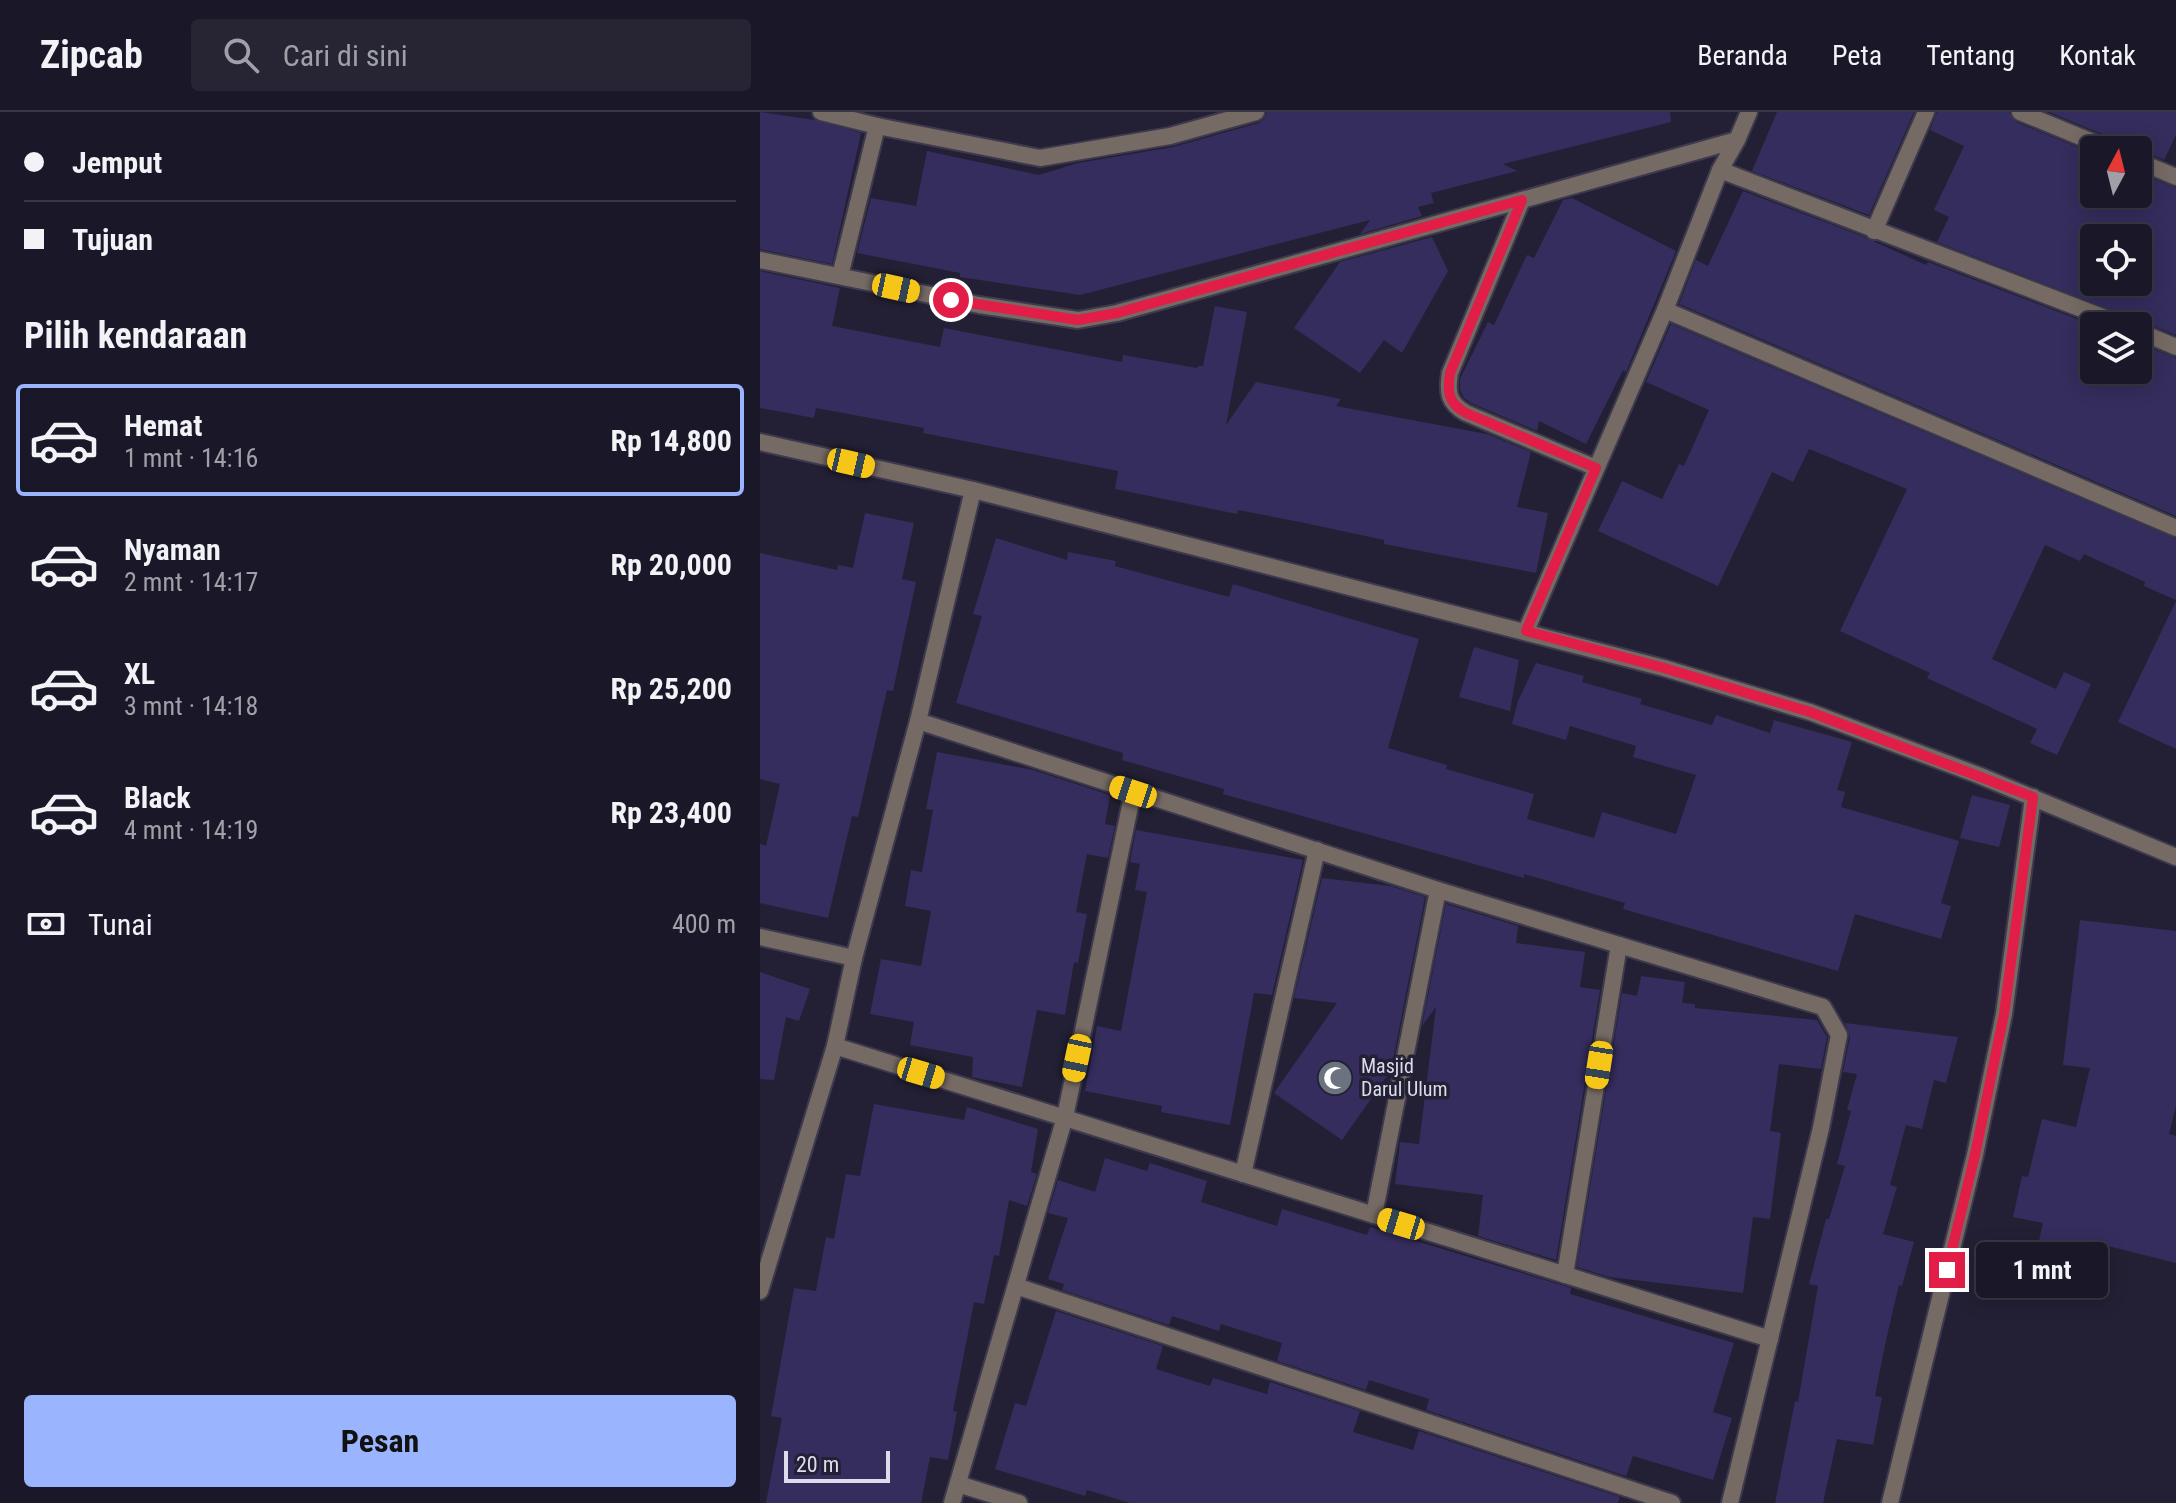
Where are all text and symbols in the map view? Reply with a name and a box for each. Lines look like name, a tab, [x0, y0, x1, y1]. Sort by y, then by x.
search box	[191, 19, 751, 91]
text: Zipcab	[40, 33, 143, 77]
icon: search	[219, 33, 263, 77]
text: Cari di sini	[283, 38, 408, 73]
text: Beranda	[1697, 39, 1788, 72]
text: Peta	[1832, 39, 1882, 72]
text: Tentang	[1926, 39, 2015, 72]
text: Kontak	[2059, 39, 2136, 72]
north arrow	[2080, 136, 2152, 208]
map controls	[2080, 136, 2152, 384]
text: Jemput	[72, 145, 162, 180]
text: Tujuan	[72, 222, 153, 257]
button: locate	[2080, 224, 2152, 296]
car	[870, 271, 922, 305]
route start	[933, 282, 969, 318]
button: layers	[2080, 312, 2152, 384]
text: Pilih kendaraan	[24, 315, 247, 357]
icon: car	[28, 404, 100, 476]
text: Hemat	[124, 408, 202, 443]
text: Rp 14,800	[610, 423, 732, 458]
text: 1 mnt · 14:16	[124, 443, 258, 473]
car	[825, 446, 877, 480]
icon: car	[28, 528, 100, 600]
text: Nyaman	[124, 532, 221, 567]
text: Rp 20,000	[610, 547, 732, 582]
text: 2 mnt · 14:17	[124, 567, 258, 597]
icon: car	[28, 652, 100, 724]
text: XL	[124, 656, 155, 691]
text: Rp 25,200	[610, 671, 732, 706]
text: 3 mnt · 14:18	[124, 691, 258, 721]
car	[1106, 773, 1160, 811]
icon: car	[28, 776, 100, 848]
text: Black	[124, 780, 191, 815]
text: Rp 23,400	[610, 795, 732, 830]
text: 4 mnt · 14:19	[124, 815, 258, 845]
icon: cash	[24, 902, 68, 946]
text: Tunai	[88, 907, 153, 942]
text: 400 m	[672, 909, 736, 939]
car	[1060, 1032, 1094, 1084]
car	[1583, 1039, 1615, 1091]
place label: Masjid Darul Ulum	[1361, 1054, 1447, 1101]
car	[895, 1055, 947, 1091]
mosque icon: Masjid Darul Ulum	[1316, 1059, 1354, 1097]
car	[1375, 1206, 1427, 1242]
callout: 1 mnt	[1975, 1242, 2107, 1298]
route end	[1929, 1252, 1965, 1288]
text: 1 mnt	[2012, 1255, 2072, 1285]
button: Pesan	[24, 1395, 736, 1487]
scale bar	[784, 1447, 890, 1483]
text: 20 m	[796, 1452, 839, 1477]

